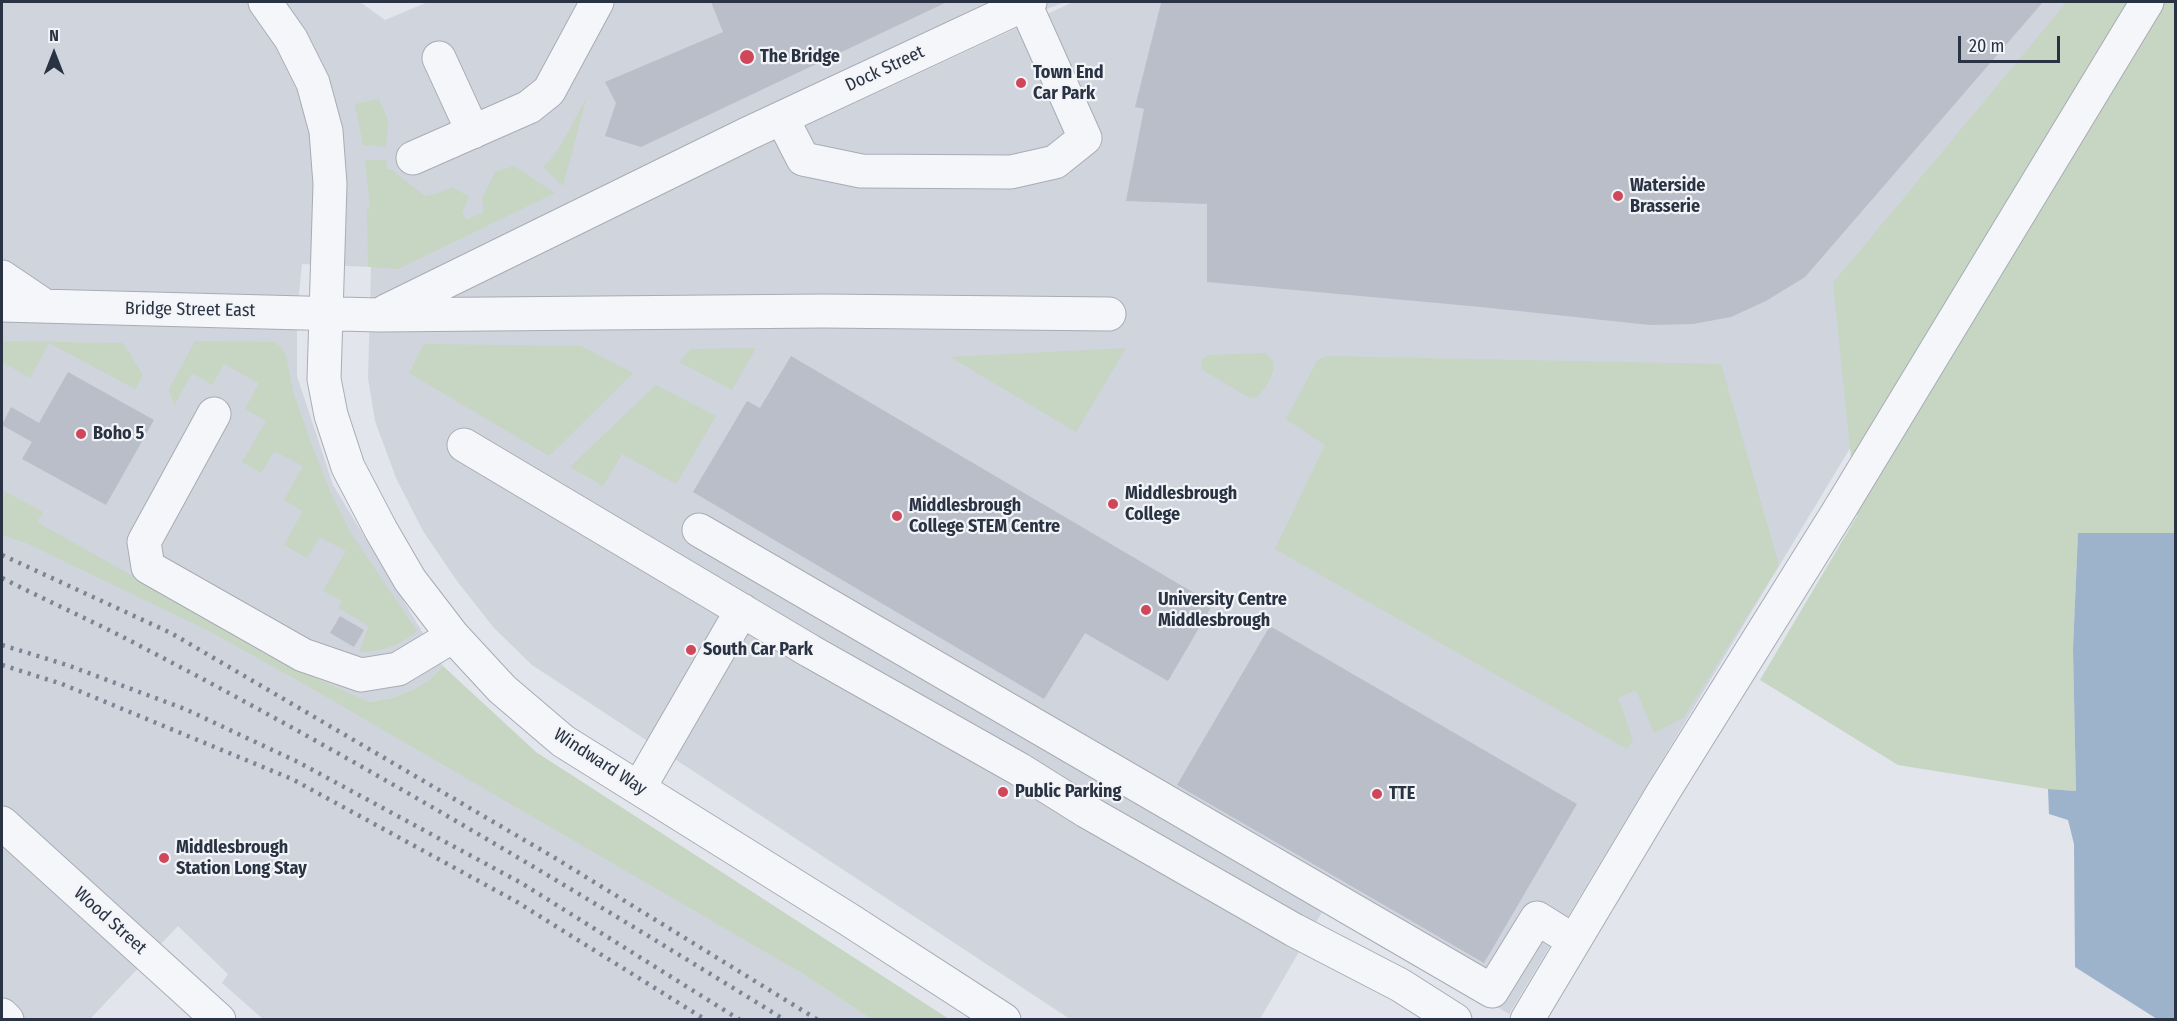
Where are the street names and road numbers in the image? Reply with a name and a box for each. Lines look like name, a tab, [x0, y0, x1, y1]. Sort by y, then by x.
street label: Dock Street	[842, 41, 928, 97]
street label: Bridge Street East	[125, 298, 255, 322]
street label: Windward Way	[549, 724, 651, 800]
street label: Wood Street	[69, 883, 151, 959]

